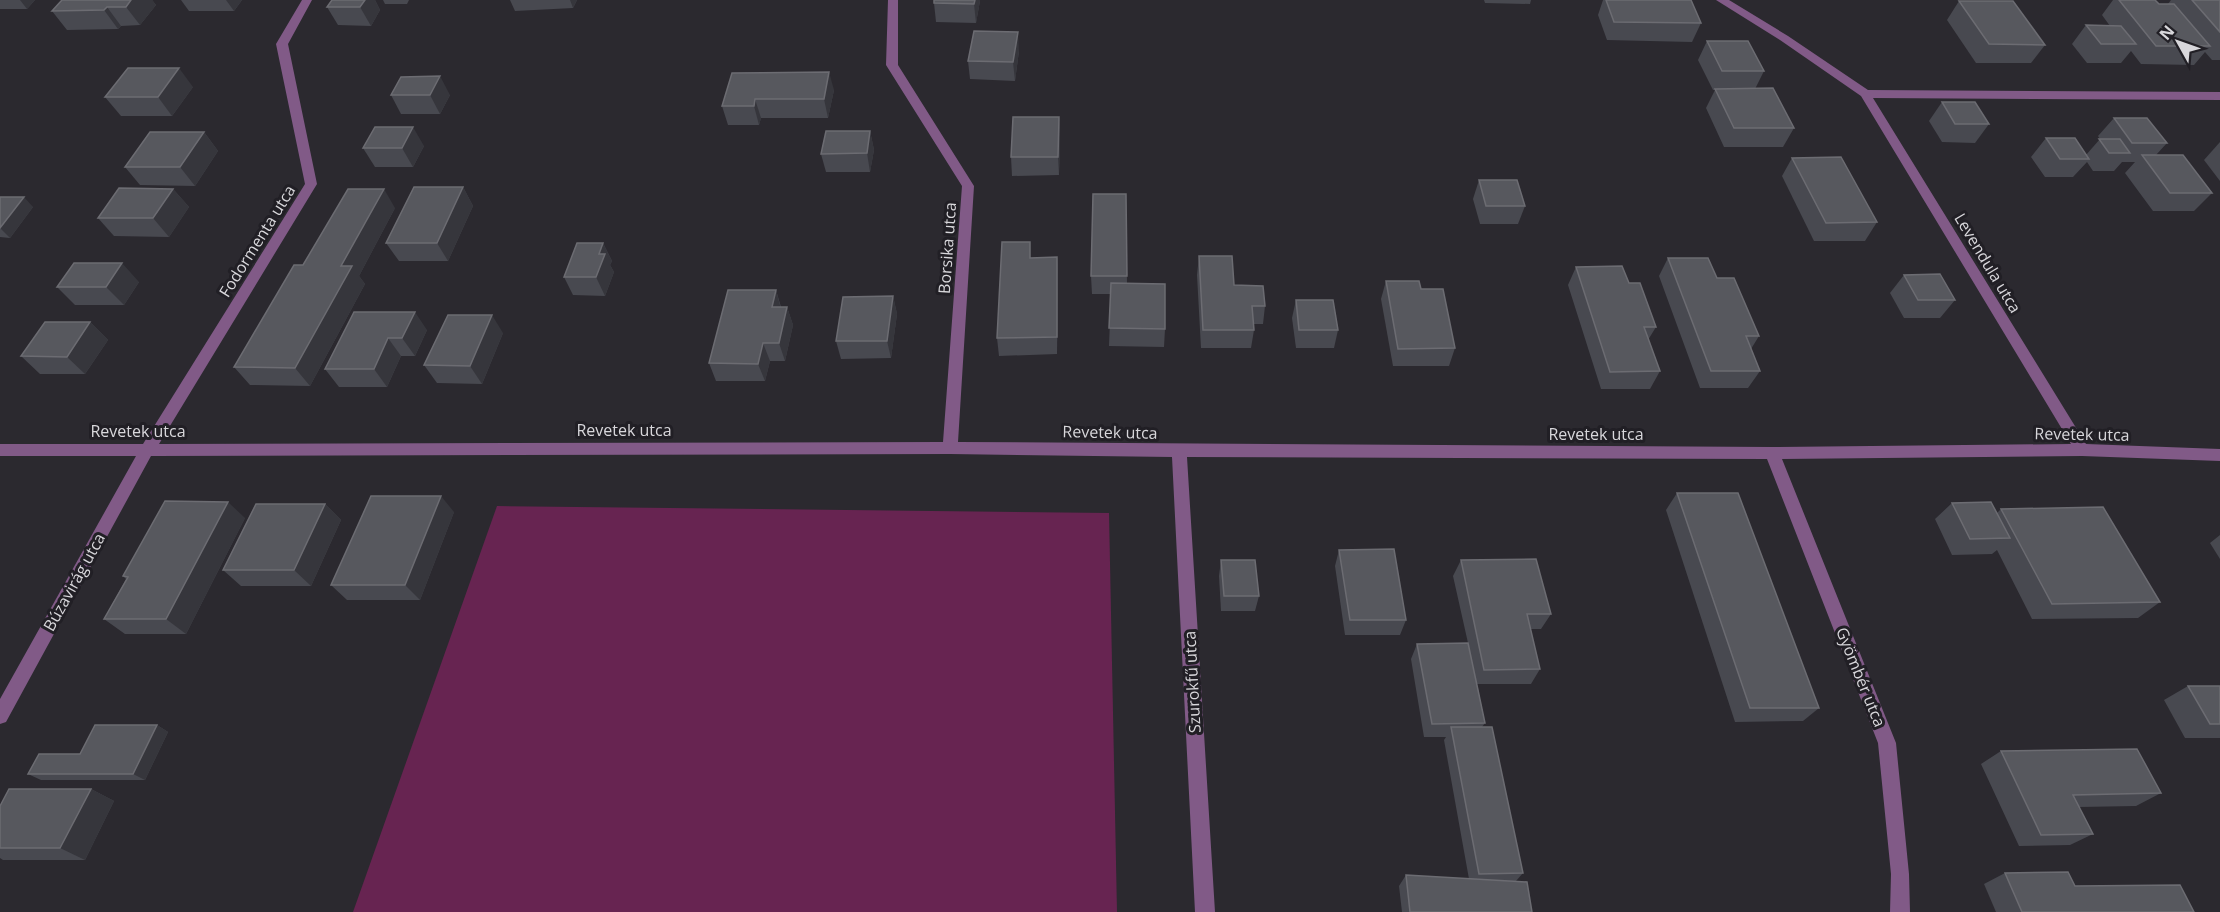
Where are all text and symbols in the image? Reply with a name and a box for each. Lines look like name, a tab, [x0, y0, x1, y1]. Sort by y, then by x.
north arrow	[2148, 12, 2208, 72]
text: N	[2154, 20, 2179, 44]
street label: Fodormenta utca	[214, 181, 300, 301]
street label: Borsika utca	[933, 202, 961, 294]
street label: Levendula utca	[1949, 209, 2027, 317]
street label: Revetek utca	[576, 419, 672, 441]
street label: Revetek utca	[90, 420, 186, 442]
street label: Revetek utca	[1062, 420, 1158, 444]
street label: Revetek utca	[2034, 422, 2130, 446]
street label: Revetek utca	[1548, 423, 1644, 445]
street label: Búzavirág utca	[38, 529, 110, 635]
street label: Gyömbér utca	[1831, 624, 1891, 730]
street label: Szurokfű utca	[1178, 630, 1206, 734]

